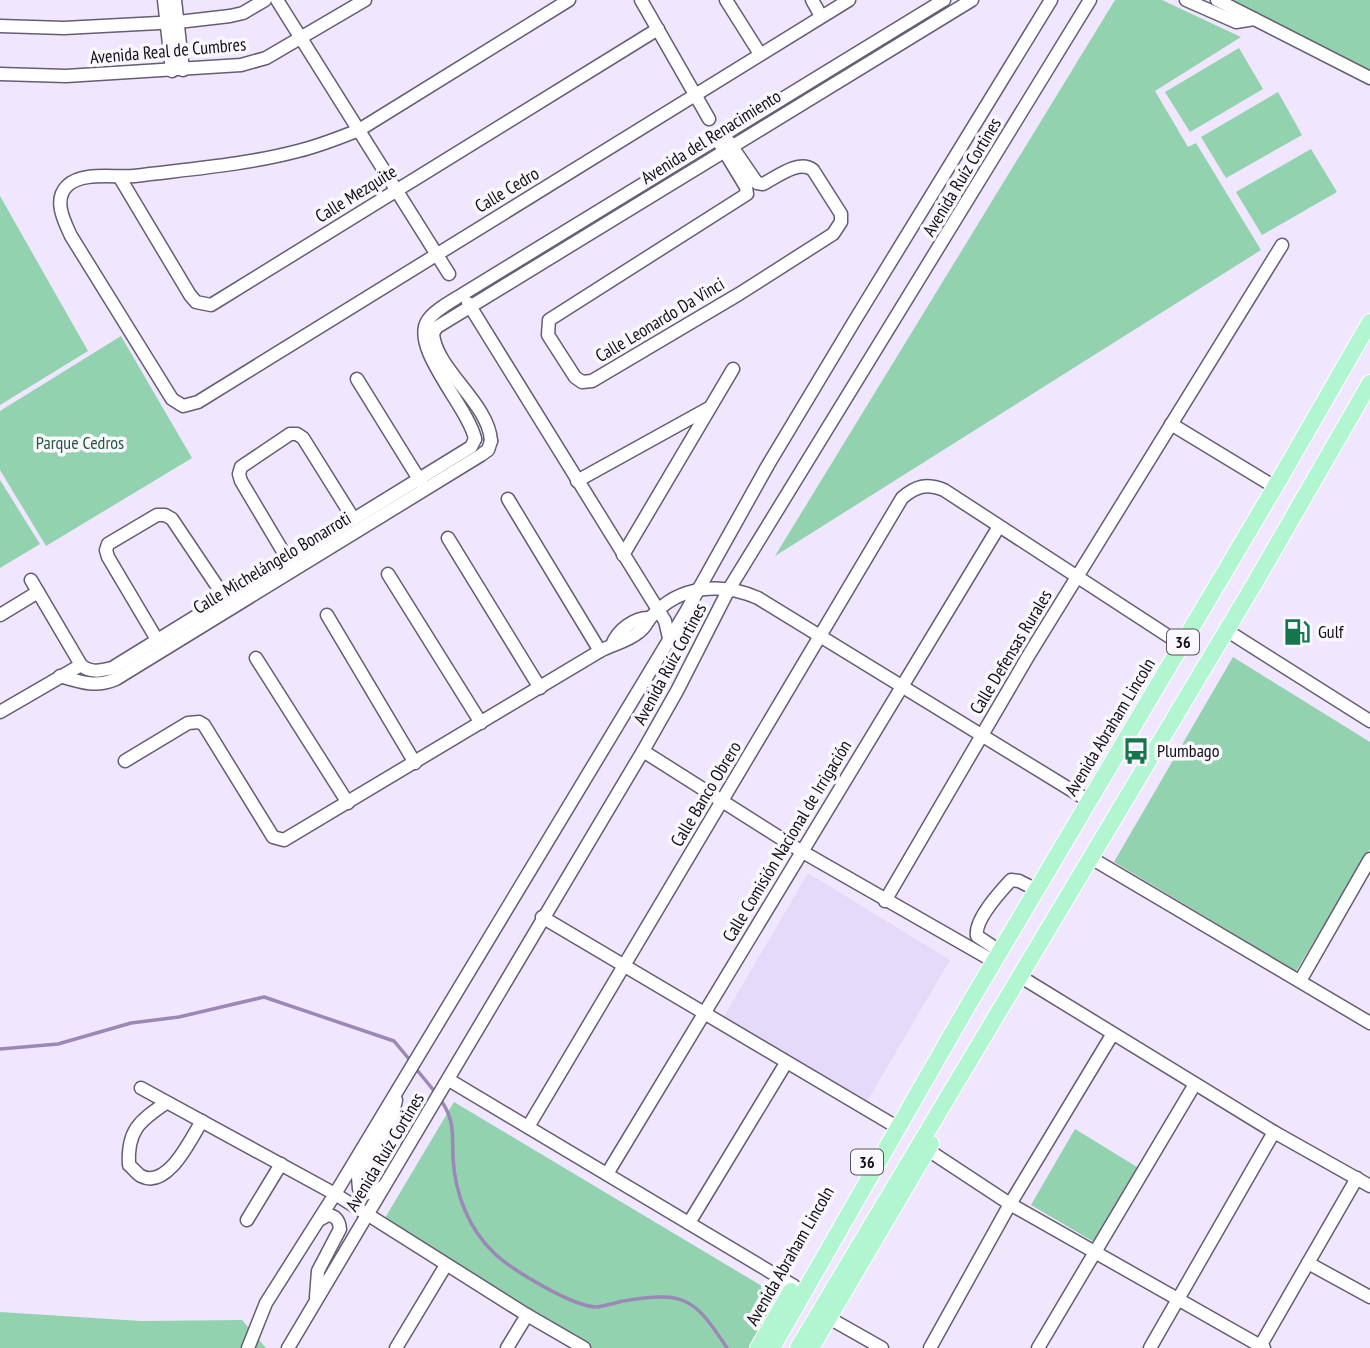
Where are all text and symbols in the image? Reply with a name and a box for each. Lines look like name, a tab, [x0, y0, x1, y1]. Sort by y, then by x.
street label: Avenida Real de Cumbres	[89, 32, 247, 69]
street label: Avenida del Renacimiento	[637, 84, 785, 189]
street label: Avenida Ruíz Cortines	[917, 113, 1006, 240]
street label: Calle Mezquite	[311, 160, 401, 228]
street label: Calle Cedro	[471, 161, 543, 218]
street label: Calle Leonardo Da Vinci	[591, 272, 728, 367]
park label: Parque Cedros	[36, 431, 124, 454]
street label: Calle Michelángelo Bonarroti	[189, 506, 355, 619]
street label: Calle Defensas Rurales	[964, 585, 1057, 718]
street label: Avenida Ruíz Cortines	[628, 599, 711, 728]
fuel station icon: Gulf	[1282, 617, 1312, 647]
place label: Gulf	[1318, 620, 1345, 643]
road number: 36	[1167, 629, 1199, 654]
street label: Avenida Abraham Lincoln	[1059, 654, 1160, 800]
street label: Calle Comisión Nacional de Irrigación	[717, 736, 856, 946]
bus stop icon: Plumbago	[1121, 736, 1151, 766]
street label: Calle Banco Obrero	[665, 737, 746, 851]
place label: Plumbago	[1157, 739, 1220, 762]
street label: Avenida Ruíz Cortines	[340, 1088, 429, 1215]
road number: 36	[851, 1150, 883, 1174]
street label: Avenida Abraham Lincoln	[740, 1182, 839, 1329]

